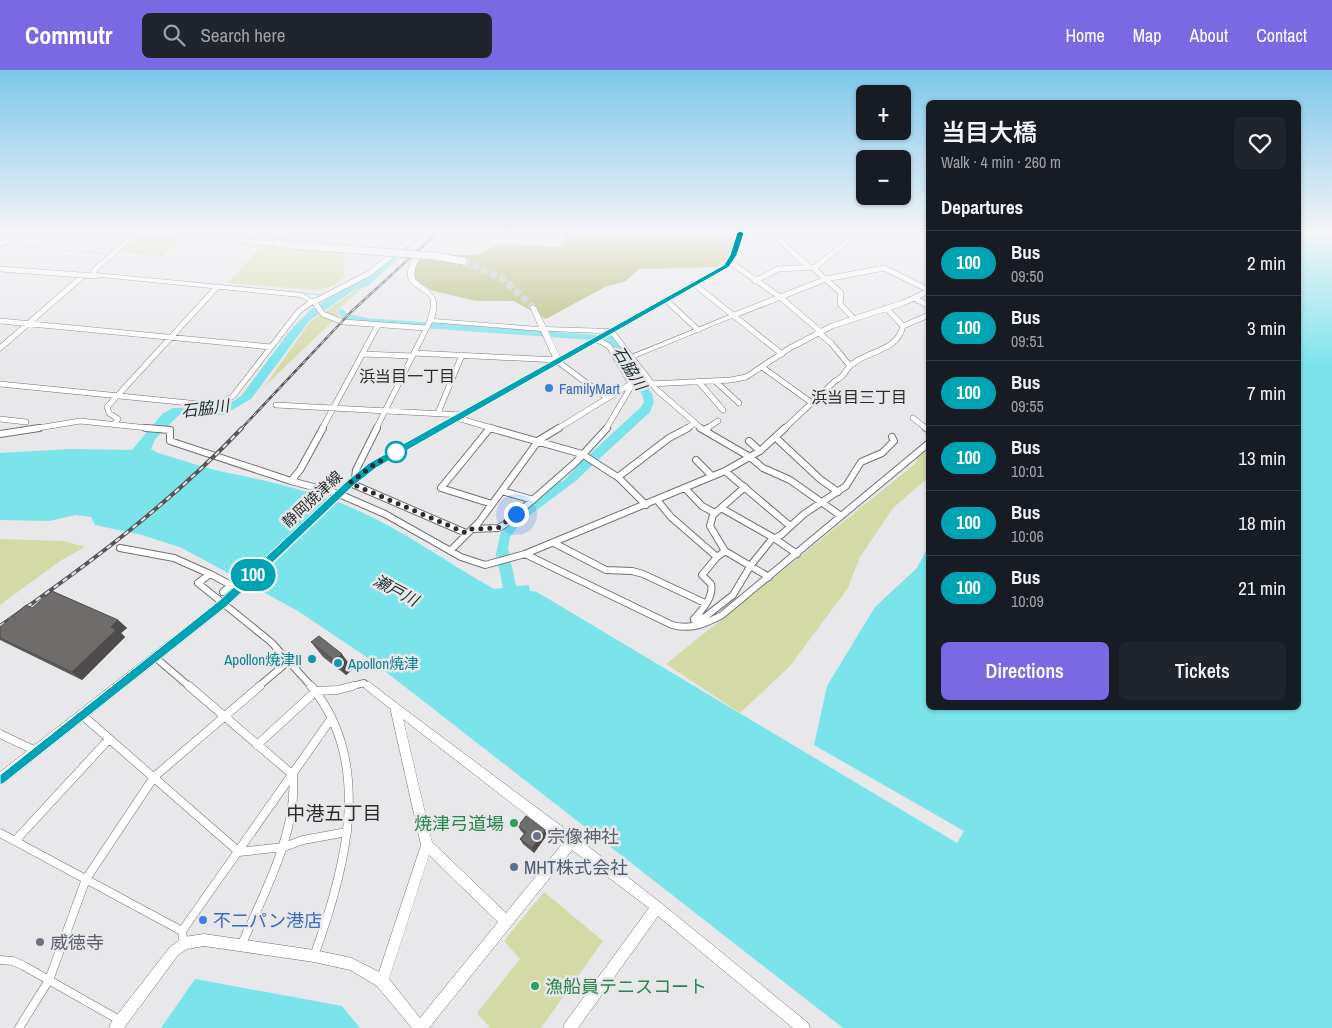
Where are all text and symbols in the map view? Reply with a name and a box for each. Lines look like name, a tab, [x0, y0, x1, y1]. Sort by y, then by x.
search box	[142, 13, 492, 58]
text: Commutr	[25, 19, 112, 51]
icon: search	[160, 21, 188, 49]
text: Search here	[200, 22, 285, 48]
text: Home	[1065, 23, 1105, 48]
text: Map	[1133, 23, 1162, 48]
text: About	[1190, 23, 1228, 48]
text: Contact	[1256, 23, 1307, 48]
map controls	[856, 85, 911, 205]
button: +	[856, 85, 911, 140]
text: 当目大橋	[941, 116, 1037, 148]
button: heart	[1234, 117, 1286, 169]
button: −	[856, 150, 911, 205]
text: Walk · 4 min · 260 m	[941, 151, 1061, 173]
text: Departures	[941, 194, 1023, 220]
text: Bus	[1011, 239, 1040, 265]
text: 100	[956, 250, 981, 275]
text: 2 min	[1247, 250, 1286, 276]
text: 09:50	[1011, 265, 1044, 287]
text: Bus	[1011, 304, 1040, 330]
text: 100	[956, 315, 981, 340]
text: 3 min	[1247, 315, 1286, 341]
text: 09:51	[1011, 330, 1044, 352]
water label: 石脇川	[608, 342, 653, 396]
district label: 浜当目一丁目	[359, 365, 455, 387]
text: Bus	[1011, 369, 1040, 395]
place label: FamilyMart	[559, 378, 620, 399]
text: 100	[956, 380, 981, 405]
text: 7 min	[1247, 380, 1286, 406]
marker: FamilyMart	[543, 382, 555, 394]
district label: 浜当目三丁目	[811, 386, 907, 408]
water label: 石脇川	[180, 394, 232, 422]
text: 09:55	[1011, 395, 1044, 417]
text: Bus	[1011, 434, 1040, 460]
unlabelled marker	[385, 441, 407, 463]
text: 100	[956, 445, 981, 470]
text: 13 min	[1238, 445, 1286, 471]
text: 10:01	[1011, 460, 1044, 482]
street label: 静岡焼津線	[277, 466, 347, 532]
text: Bus	[1011, 499, 1040, 525]
your location	[504, 502, 529, 527]
text: 100	[956, 510, 981, 535]
text: 18 min	[1238, 510, 1286, 536]
text: 10:06	[1011, 525, 1044, 547]
line badge: 100	[224, 559, 282, 591]
text: 100	[241, 562, 265, 587]
text: Bus	[1011, 564, 1040, 590]
water label: 瀬戸川	[370, 569, 424, 612]
text: 100	[956, 575, 981, 600]
text: 21 min	[1238, 575, 1286, 601]
text: 10:09	[1011, 590, 1044, 612]
button: Directions	[941, 642, 1109, 700]
button: Tickets	[1119, 642, 1286, 700]
place label: Apollon焼津II	[223, 649, 302, 670]
marker: Apollon焼津II	[306, 653, 318, 665]
place label: Apollon焼津	[347, 653, 419, 674]
marker: Apollon焼津	[332, 657, 344, 669]
district label: 中港五丁目	[286, 800, 382, 826]
place label: 焼津弓道場	[414, 811, 504, 836]
marker: 焼津弓道場	[508, 817, 520, 829]
place label: 宗像神社	[547, 824, 619, 849]
marker: 宗像神社	[531, 830, 543, 842]
place label: MHT株式会社	[524, 855, 628, 880]
marker: MHT株式会社	[508, 861, 520, 873]
place label: 不二パン港店	[213, 908, 322, 933]
marker: 不二パン港店	[197, 914, 209, 926]
place label: 威徳寺	[50, 930, 104, 955]
marker: 威徳寺	[34, 936, 46, 948]
place label: 漁船員テニスコート	[545, 974, 707, 999]
marker: 漁船員テニスコート	[529, 980, 541, 992]

